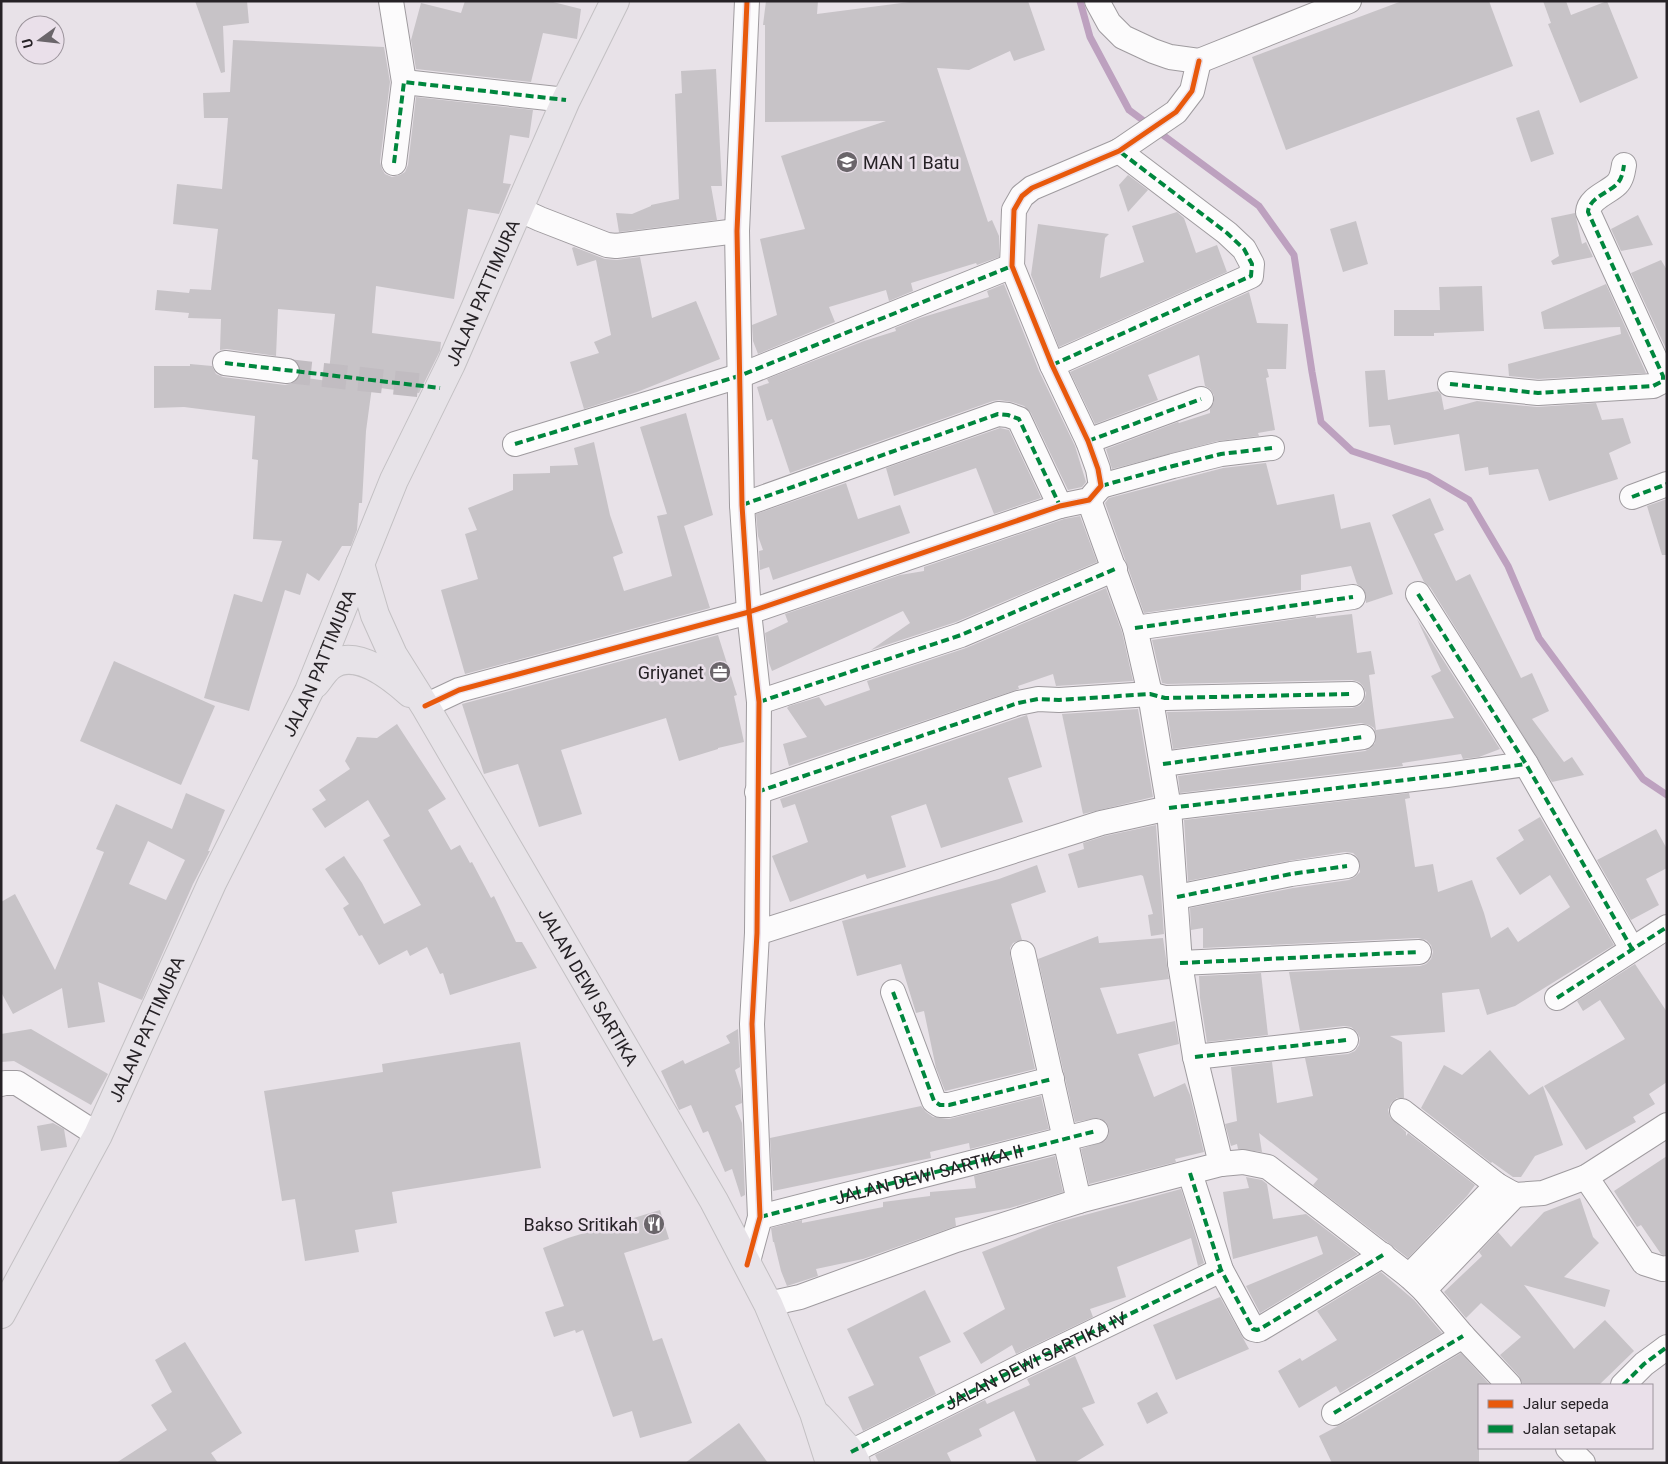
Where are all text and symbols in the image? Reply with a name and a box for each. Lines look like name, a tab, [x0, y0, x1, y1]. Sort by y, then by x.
north arrow	[15, 15, 65, 65]
text: U	[19, 37, 36, 50]
school or university icon: MAN 1 Batu	[835, 150, 859, 174]
place label: MAN 1 Batu	[863, 152, 959, 173]
street label: JALAN PATTIMURA	[441, 216, 523, 369]
street label: JALAN PATTIMURA	[277, 586, 359, 740]
office icon: Griyanet	[708, 660, 732, 684]
place label: Griyanet	[638, 662, 704, 683]
street label: JALAN DEWI SARTIKA	[534, 904, 643, 1069]
street label: JALAN PATTIMURA	[104, 952, 188, 1105]
street label: JALAN DEWI SARTIKA II	[832, 1140, 1025, 1208]
restaurant icon: Bakso Sritikah	[642, 1212, 666, 1236]
place label: Bakso Sritikah	[524, 1214, 638, 1235]
street label: JALAN DEWI SARTIKA IV	[941, 1306, 1130, 1414]
legend	[1478, 1384, 1653, 1449]
text: Jalur sepeda	[1523, 1395, 1609, 1413]
text: Jalan setapak	[1523, 1420, 1617, 1438]

